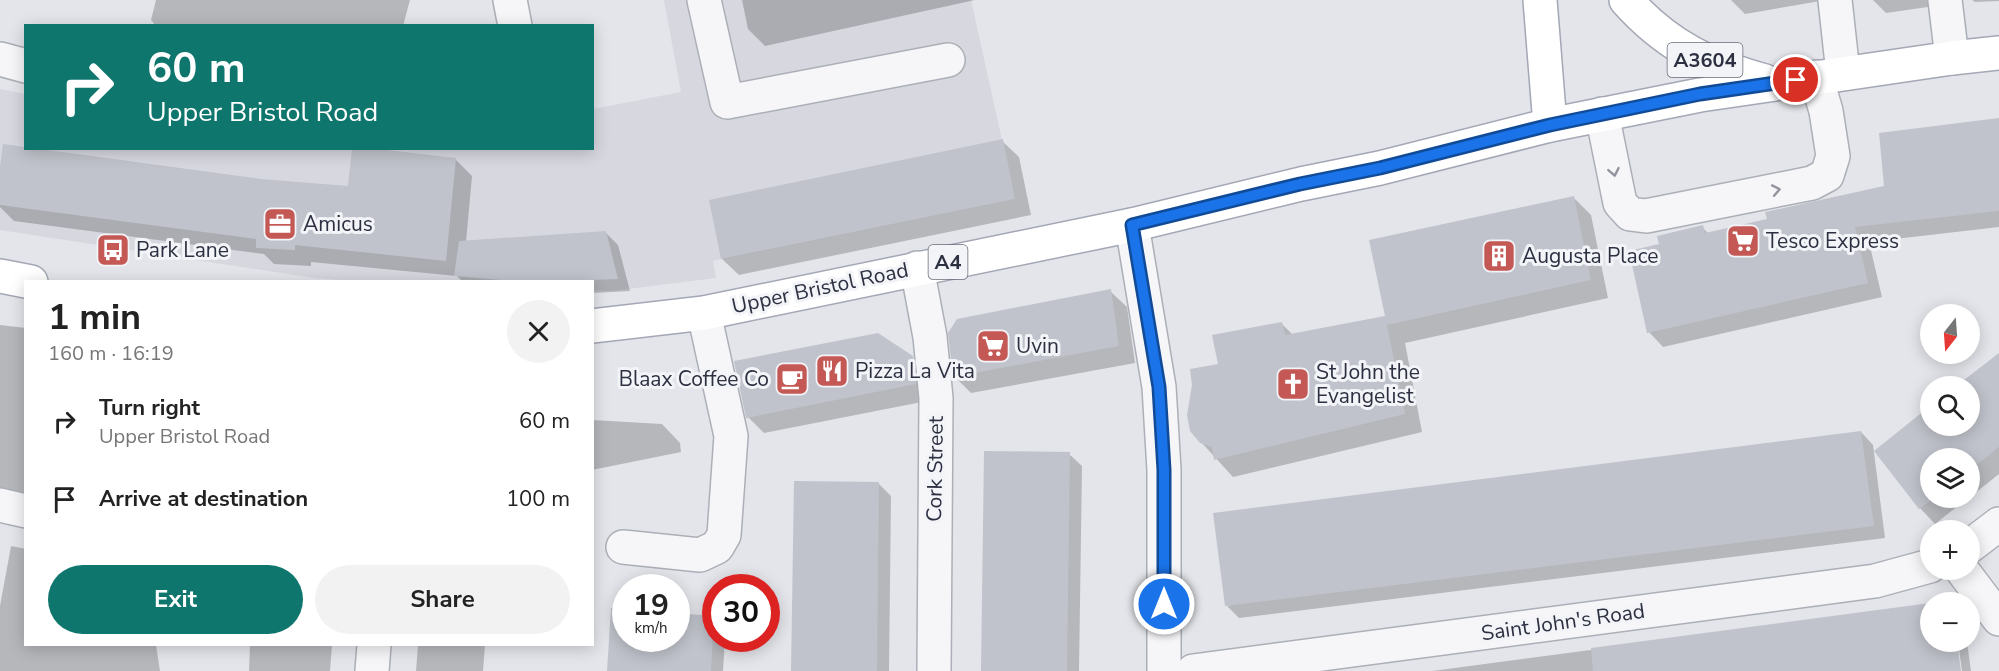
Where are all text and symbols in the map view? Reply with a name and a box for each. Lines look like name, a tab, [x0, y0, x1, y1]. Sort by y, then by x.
text: 60 m	[147, 40, 246, 97]
road number: A3604	[1668, 43, 1742, 77]
icon: right	[48, 48, 126, 126]
pin	[1770, 54, 1821, 105]
icon: arrive	[1779, 63, 1812, 96]
text: Upper Bristol Road	[147, 94, 378, 131]
one-way arrow	[1607, 166, 1620, 176]
one-way arrow	[1771, 184, 1781, 197]
office icon: Amicus	[262, 206, 298, 242]
place label: Amicus	[303, 210, 373, 238]
supermarket icon: Tesco Express	[1725, 223, 1761, 259]
place label: Tesco Express	[1766, 227, 1899, 255]
bus stop icon: Park Lane	[95, 232, 131, 268]
place label: Park Lane	[136, 236, 229, 264]
building icon: Augusta Place	[1481, 238, 1517, 274]
place label: Augusta Place	[1522, 242, 1658, 270]
road number: A4	[928, 245, 968, 279]
street label: Upper Bristol Road	[729, 256, 911, 320]
text: 1 min	[48, 293, 141, 342]
button: close	[507, 300, 570, 363]
north arrow	[1920, 304, 1980, 364]
map controls	[1920, 304, 1980, 652]
supermarket icon: Uvin	[975, 328, 1011, 364]
place label: Uvin	[1016, 332, 1059, 360]
text: 160 m · 16:19	[48, 340, 174, 367]
restaurant icon: Pizza La Vita	[814, 353, 850, 389]
place label: Pizza La Vita	[855, 357, 975, 385]
place label: St John the Evangelist	[1316, 358, 1420, 410]
cafe icon: Blaax Coffee Co	[774, 361, 810, 397]
place label: Blaax Coffee Co	[619, 365, 769, 393]
church icon: St John the Evangelist	[1275, 366, 1311, 402]
button: search	[1920, 376, 1980, 436]
text: Turn right	[99, 393, 200, 423]
icon: right	[48, 405, 81, 438]
text: 60 m	[519, 406, 570, 436]
street label: Cork Street	[920, 415, 950, 522]
text: Upper Bristol Road	[99, 423, 270, 450]
button: layers	[1920, 448, 1980, 508]
icon: arrive	[48, 483, 81, 516]
text: Arrive at destination	[99, 484, 308, 514]
text: 100 m	[506, 484, 570, 514]
button: +	[1920, 520, 1980, 580]
button: Exit	[48, 565, 303, 634]
button: Share	[315, 565, 570, 634]
position arrow	[1132, 572, 1196, 636]
speed limit sign: 30	[702, 574, 780, 652]
text: 19	[633, 585, 669, 626]
button: −	[1920, 592, 1980, 652]
street label: Saint John's Road	[1479, 597, 1647, 647]
text: km/h	[634, 618, 668, 638]

